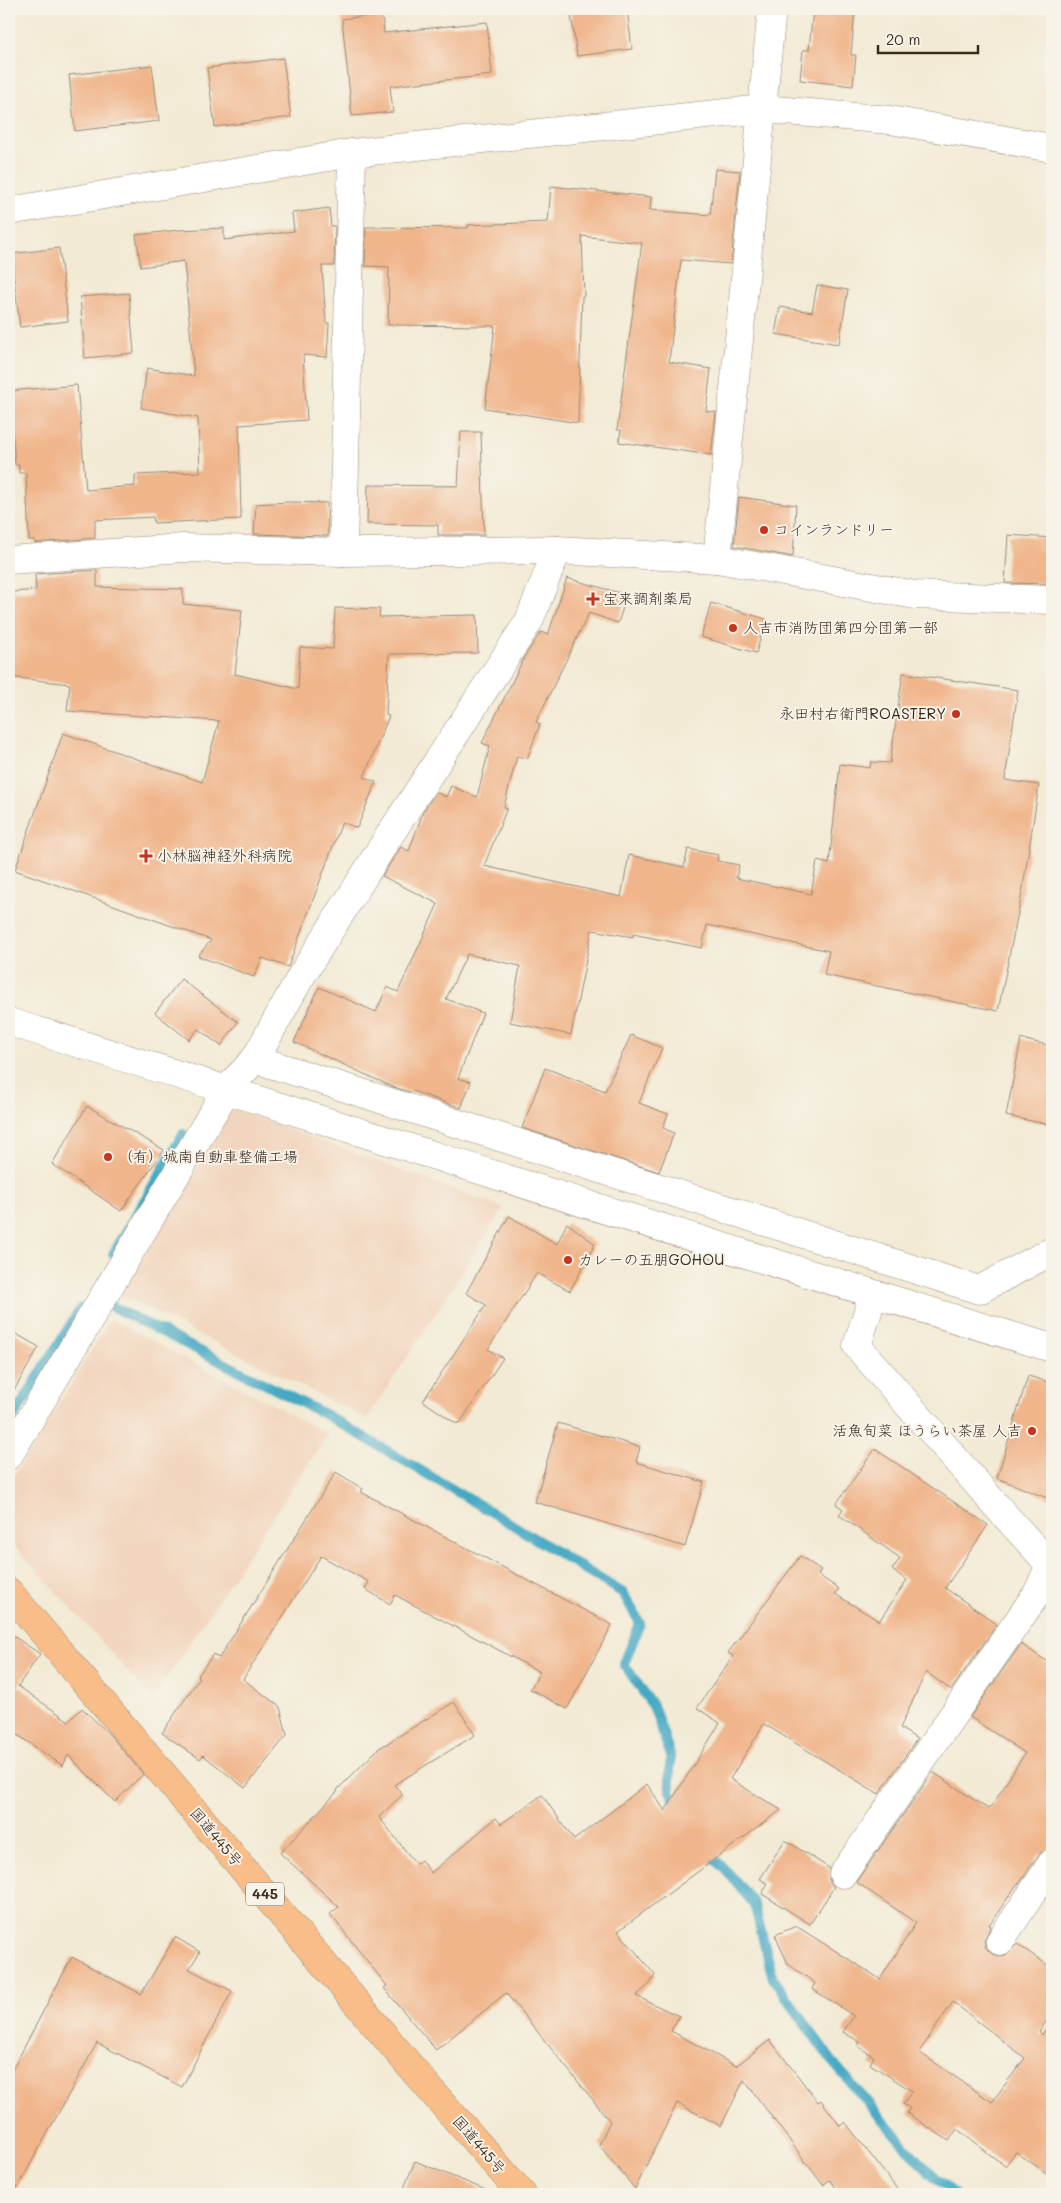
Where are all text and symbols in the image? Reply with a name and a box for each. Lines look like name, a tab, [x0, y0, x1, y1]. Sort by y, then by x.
scale bar	[878, 22, 978, 54]
text: 20 m	[886, 29, 920, 49]
place label: コインランドリー	[774, 519, 894, 539]
marker: コインランドリー	[758, 524, 770, 536]
place label: 宝来調剤薬局	[603, 588, 693, 608]
marker: 宝来調剤薬局	[587, 593, 599, 605]
place label: 人吉市消防団第四分団第一部	[743, 617, 938, 637]
marker: 人吉市消防団第四分団第一部	[727, 622, 739, 634]
place label: 永田村右衛門ROASTERY	[779, 703, 946, 723]
marker: 永田村右衛門ROASTERY	[950, 708, 962, 720]
place label: 小林脳神経外科病院	[157, 845, 292, 865]
marker: 小林脳神経外科病院	[139, 849, 153, 863]
place label: （有）城南自動車整備工場	[118, 1146, 298, 1166]
marker: （有）城南自動車整備工場	[102, 1151, 114, 1163]
place label: カレーの五朋GOHOU	[578, 1249, 724, 1269]
marker: カレーの五朋GOHOU	[562, 1254, 574, 1266]
place label: 活魚旬菜 ほうらい茶屋 人吉	[832, 1420, 1022, 1440]
marker: 活魚旬菜 ほうらい茶屋 人吉	[1026, 1425, 1038, 1437]
street label: 国道445号	[186, 1803, 247, 1870]
road number: 445	[246, 1882, 284, 1906]
street label: 国道445号	[449, 2111, 511, 2178]

